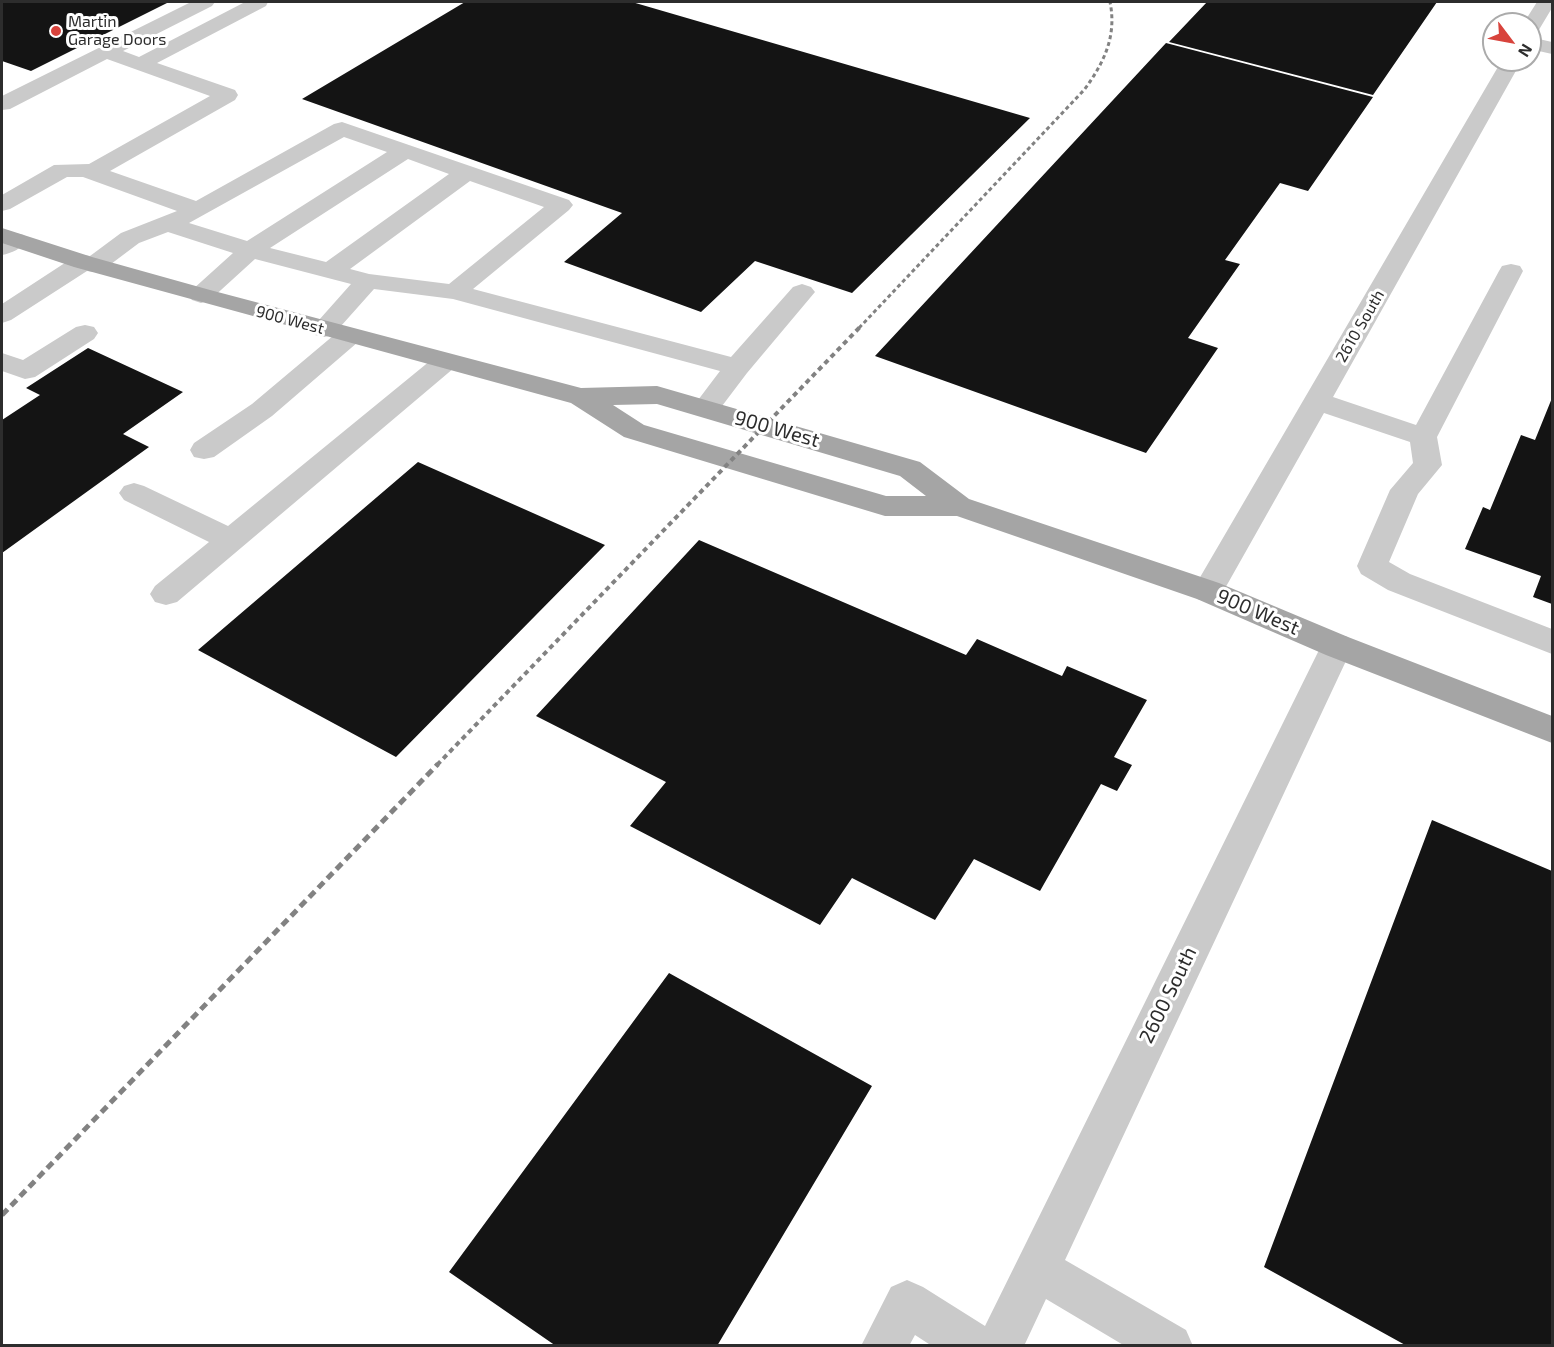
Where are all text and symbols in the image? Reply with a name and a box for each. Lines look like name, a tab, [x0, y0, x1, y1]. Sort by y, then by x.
place label: Martin Garage Doors	[68, 12, 166, 50]
north arrow	[1482, 12, 1542, 72]
marker: Martin Garage Doors	[49, 24, 63, 38]
text: N	[1515, 41, 1537, 61]
street label: 2610 South	[1332, 286, 1388, 366]
street label: 900 West	[254, 302, 326, 338]
street label: 900 West	[732, 405, 822, 453]
street label: 900 West	[1213, 584, 1303, 640]
street label: 2600 South	[1134, 943, 1202, 1047]

